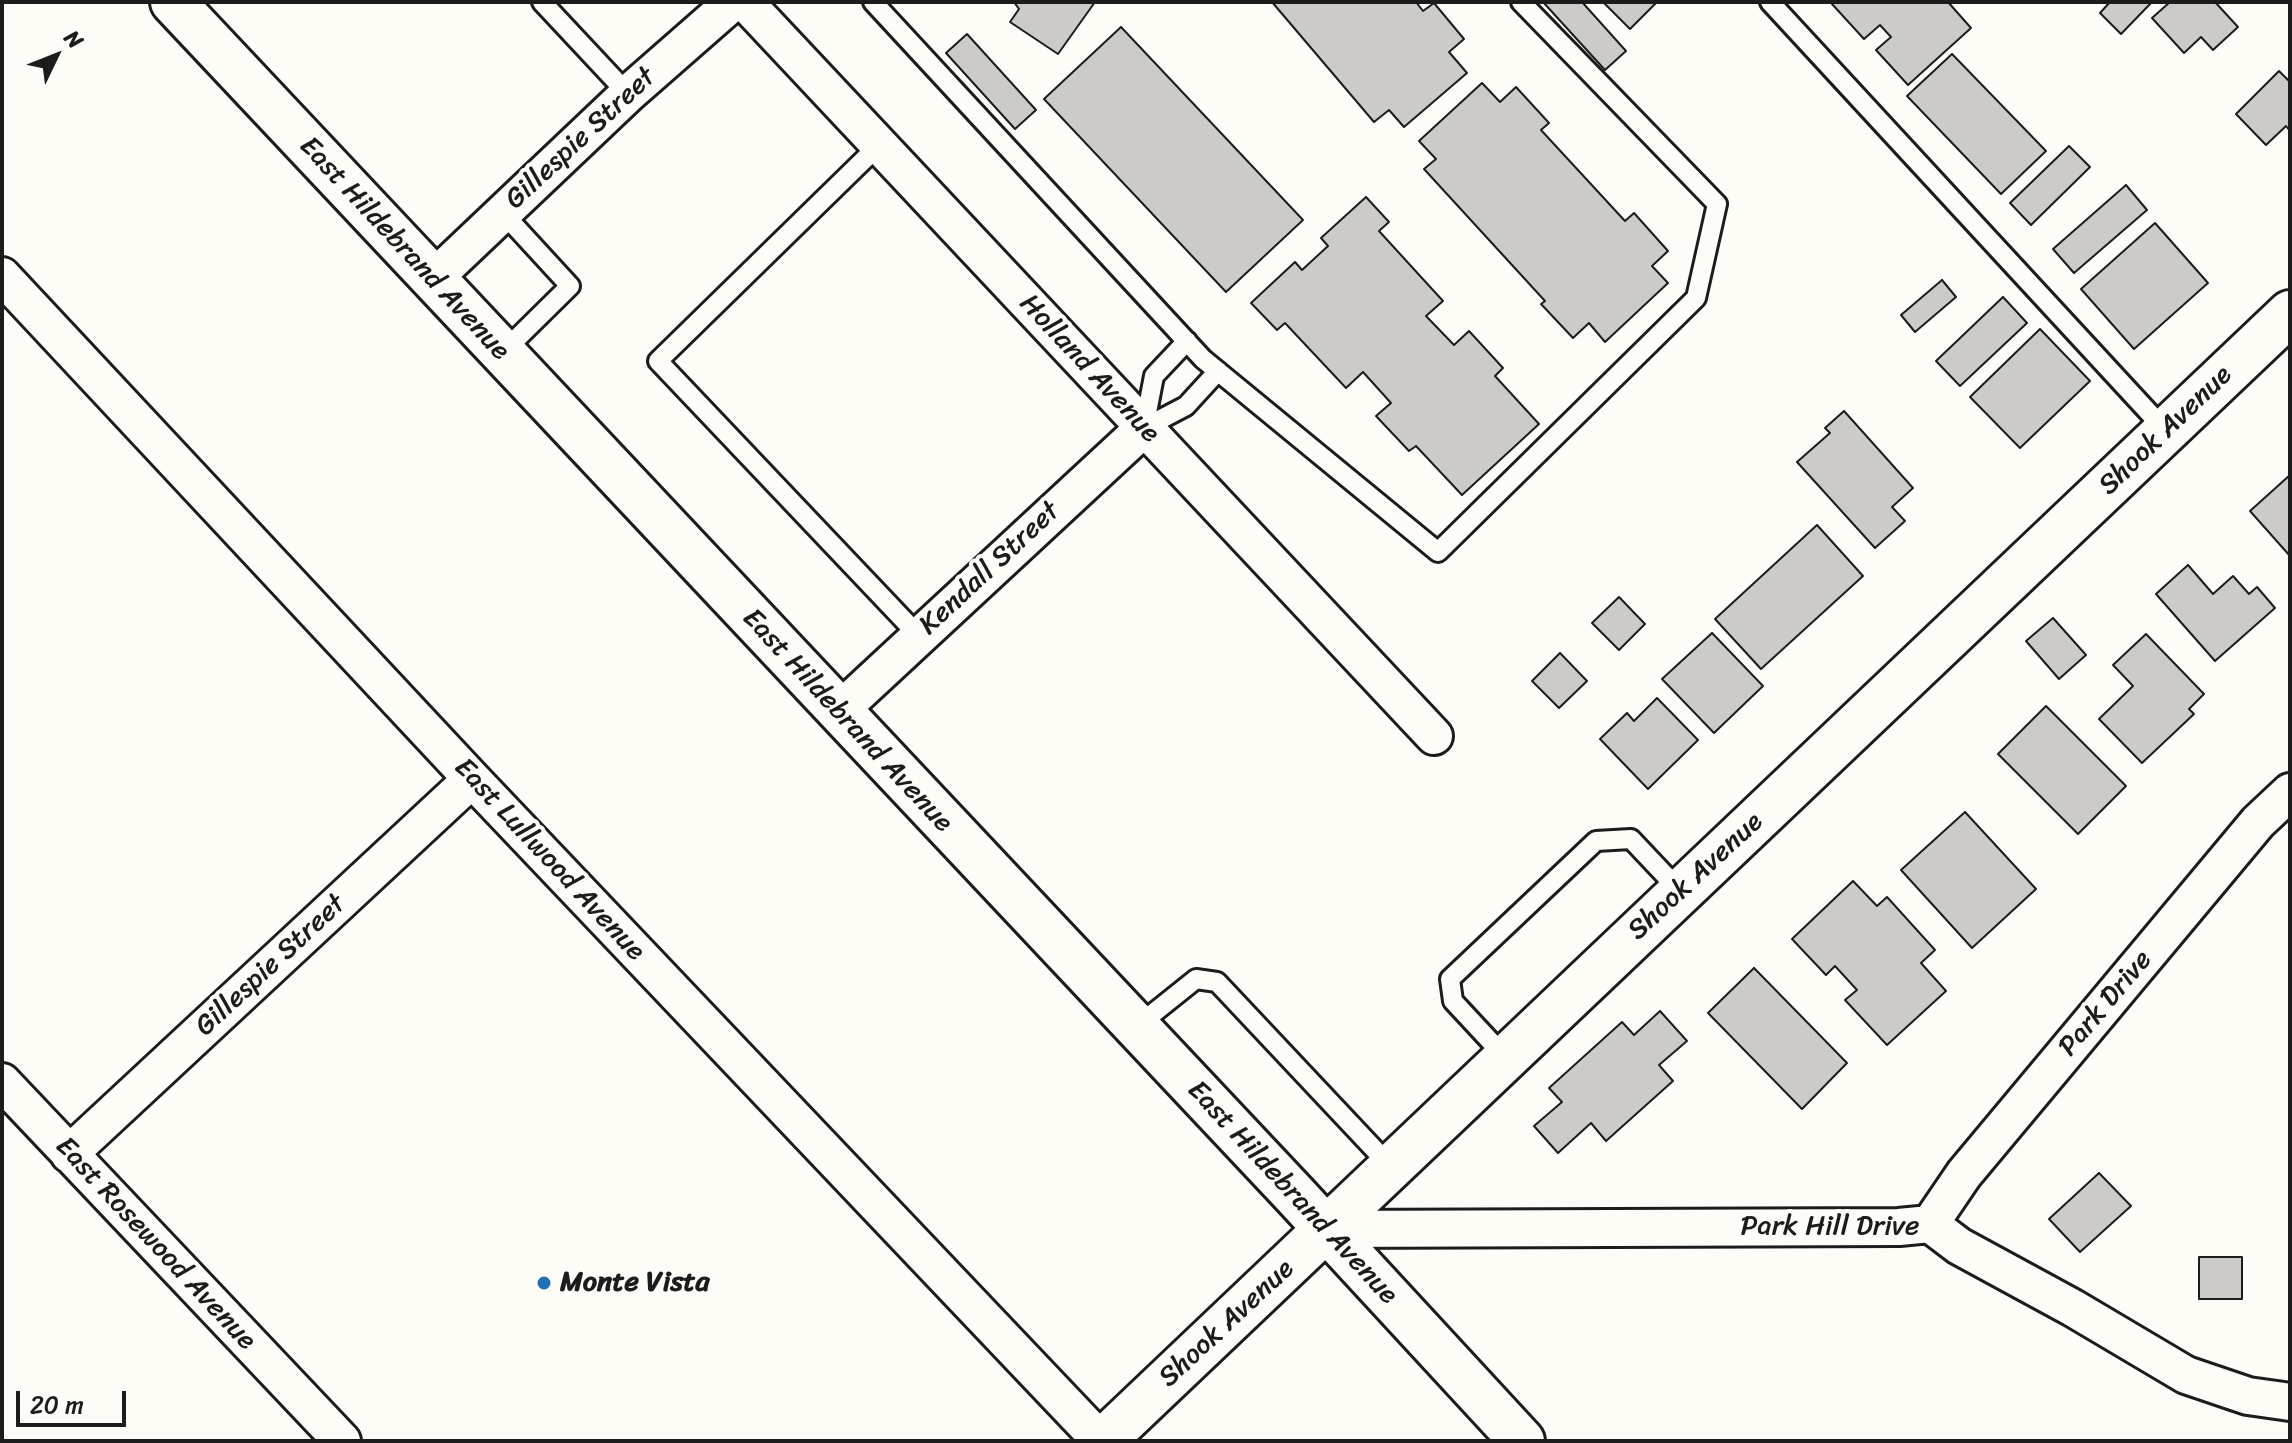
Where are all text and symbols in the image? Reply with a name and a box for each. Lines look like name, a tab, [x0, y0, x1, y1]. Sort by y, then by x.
north arrow	[16, 16, 96, 96]
text: N	[54, 20, 93, 58]
street label: Gillespie Street	[499, 61, 663, 217]
street label: East Hildebrand Avenue	[292, 130, 516, 368]
street label: Holland Avenue	[1012, 288, 1166, 450]
street label: Shook Avenue	[2092, 359, 2240, 503]
street label: Kendall Street	[913, 495, 1067, 643]
street label: East Hildebrand Avenue	[735, 602, 959, 840]
street label: East Lullwood Avenue	[446, 752, 652, 968]
street label: Shook Avenue	[1622, 806, 1770, 948]
street label: Gillespie Street	[189, 888, 353, 1044]
street label: Park Drive	[2052, 944, 2160, 1064]
street label: East Hildebrand Avenue	[1180, 1074, 1404, 1312]
street label: East Rosewood Avenue	[47, 1130, 263, 1358]
street label: Park Hill Drive	[1741, 1210, 1919, 1244]
street label: Shook Avenue	[1153, 1253, 1301, 1395]
place label: Monte Vista	[560, 1266, 710, 1300]
marker: Monte Vista	[535, 1274, 553, 1292]
scale bar	[20, 1375, 130, 1425]
text: 20 m	[30, 1384, 84, 1426]

